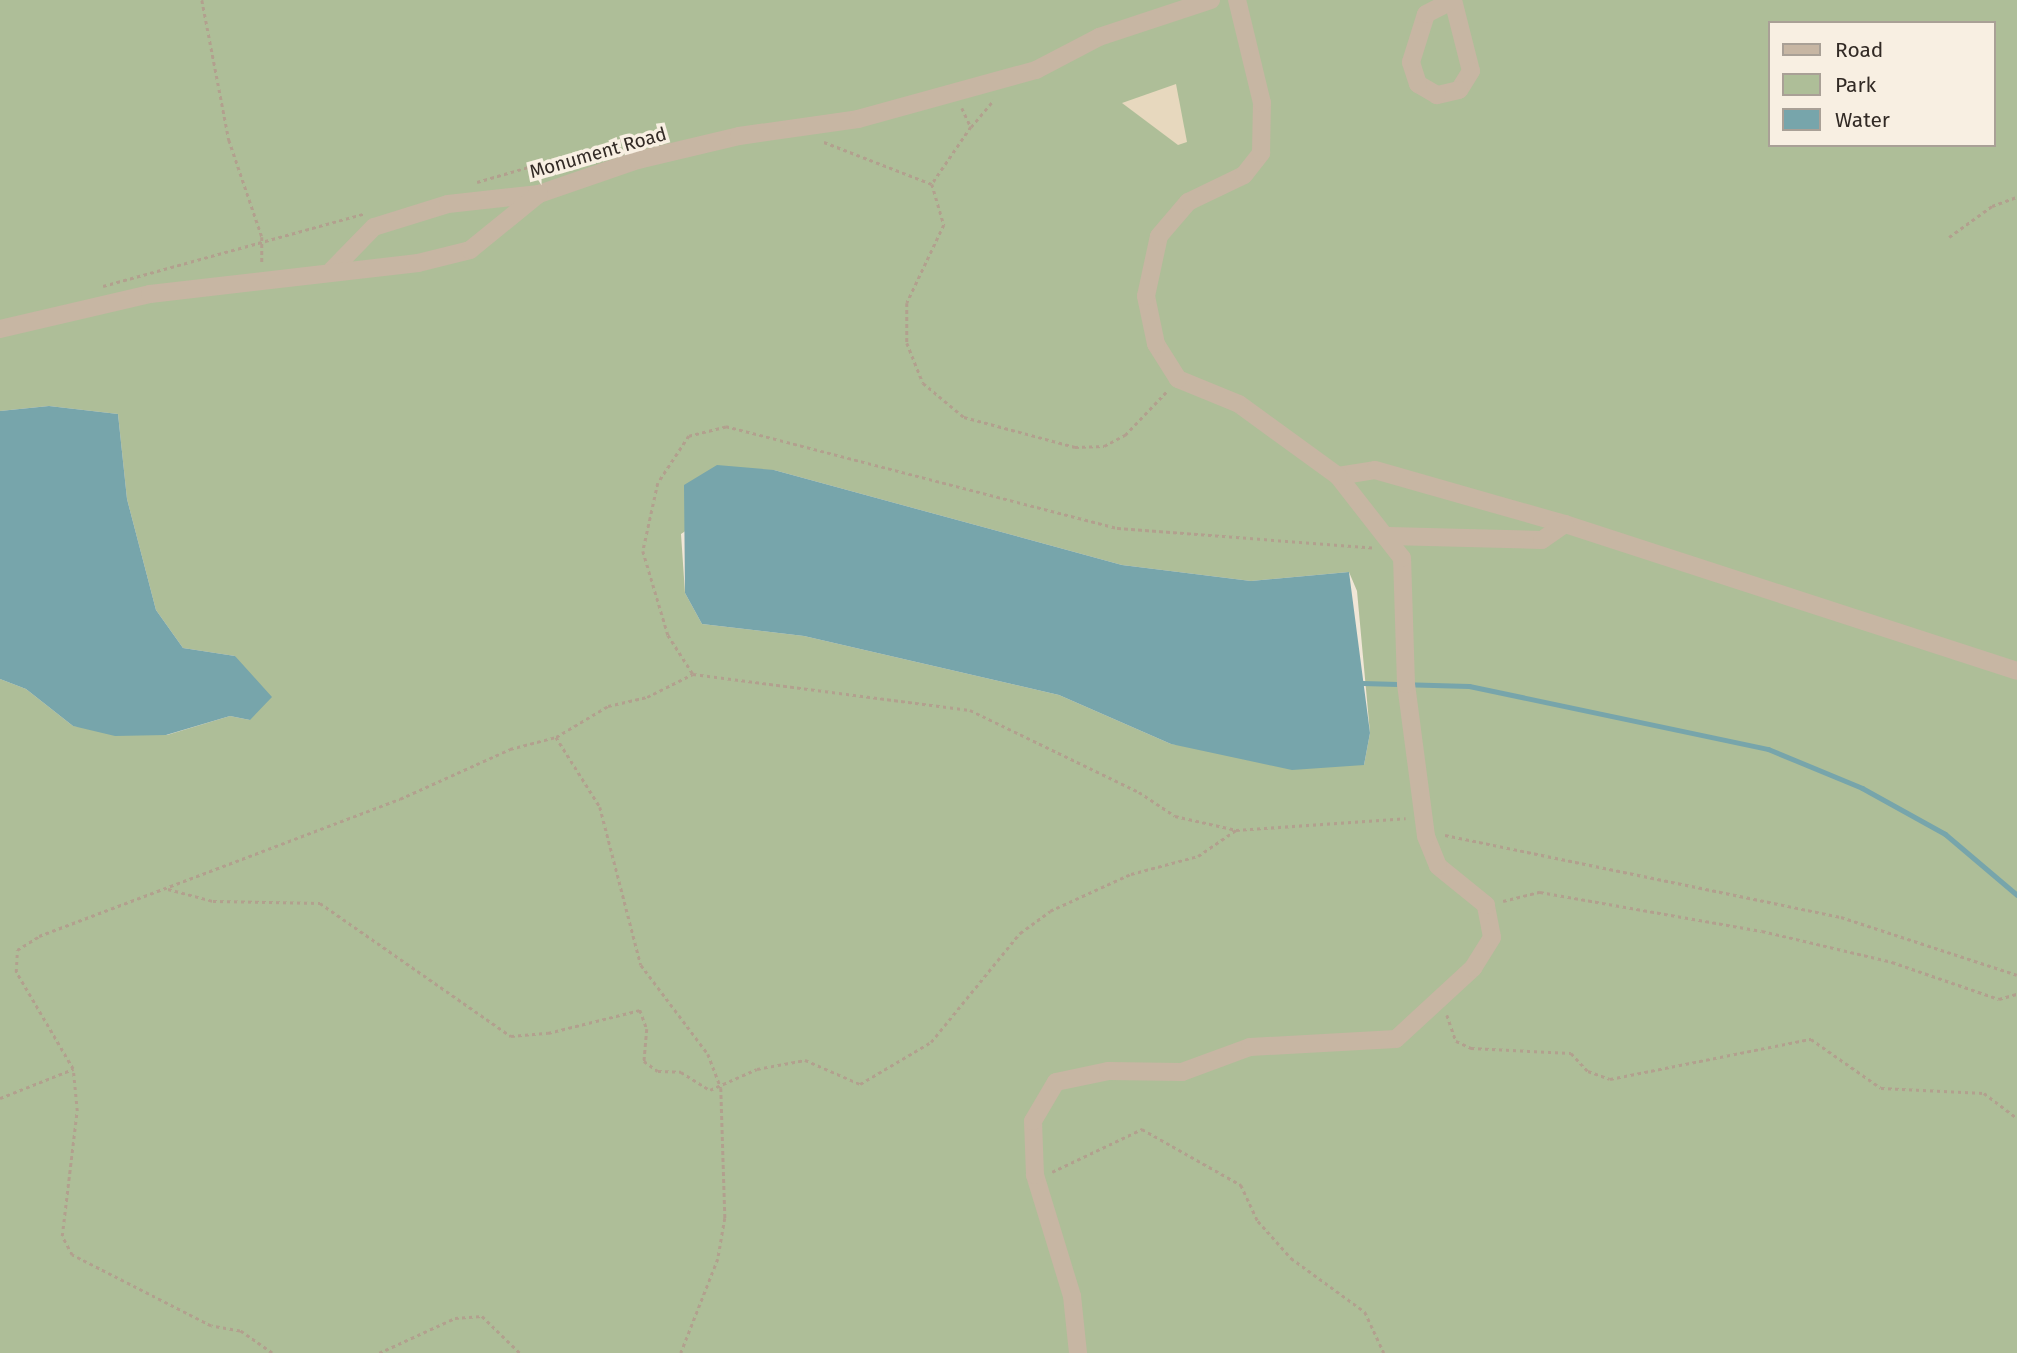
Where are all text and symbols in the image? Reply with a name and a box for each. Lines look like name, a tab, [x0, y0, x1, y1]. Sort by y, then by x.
legend	[1769, 21, 1996, 147]
text: Road	[1835, 37, 1883, 63]
text: Park	[1835, 72, 1876, 98]
text: Water	[1835, 107, 1890, 133]
street label: Monument Road	[527, 123, 669, 183]

